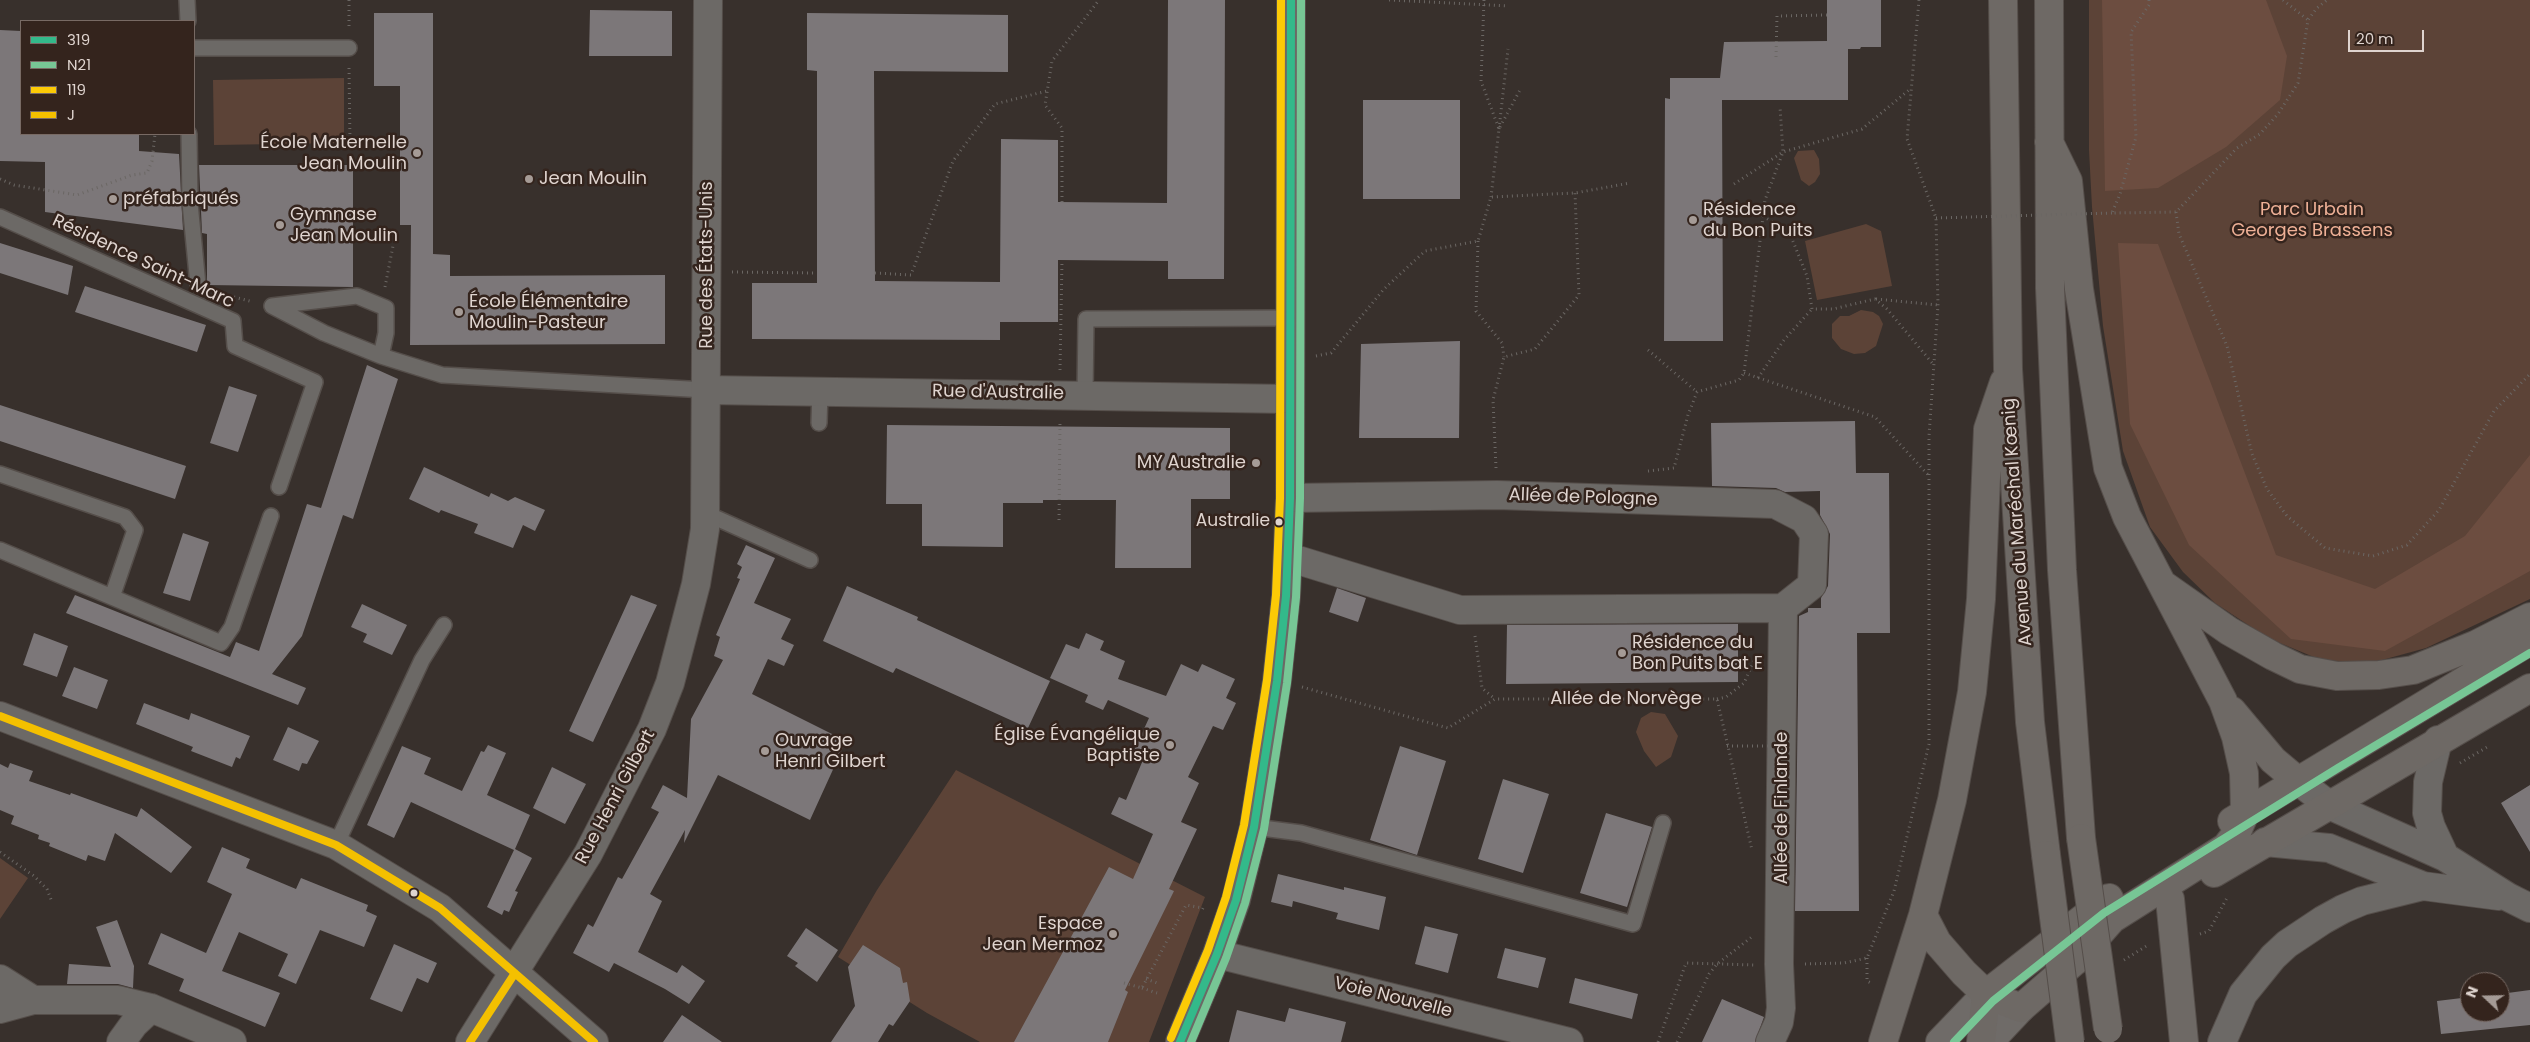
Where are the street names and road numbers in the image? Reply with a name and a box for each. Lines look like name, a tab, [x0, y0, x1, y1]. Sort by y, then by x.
street label: Rue des États-Unis	[696, 181, 718, 349]
street label: Résidence Saint-Marc	[49, 210, 237, 314]
street label: Rue d'Australie	[932, 381, 1064, 405]
street label: Avenue du Maréchal Kœnig	[1999, 397, 2037, 647]
street label: Allée de Pologne	[1508, 485, 1658, 511]
street label: Allée de Norvège	[1550, 688, 1702, 710]
street label: Rue Henri Gilbert	[571, 726, 661, 868]
street label: Allée de Finlande	[1771, 732, 1793, 884]
street label: Voie Nouvelle	[1332, 973, 1454, 1023]

